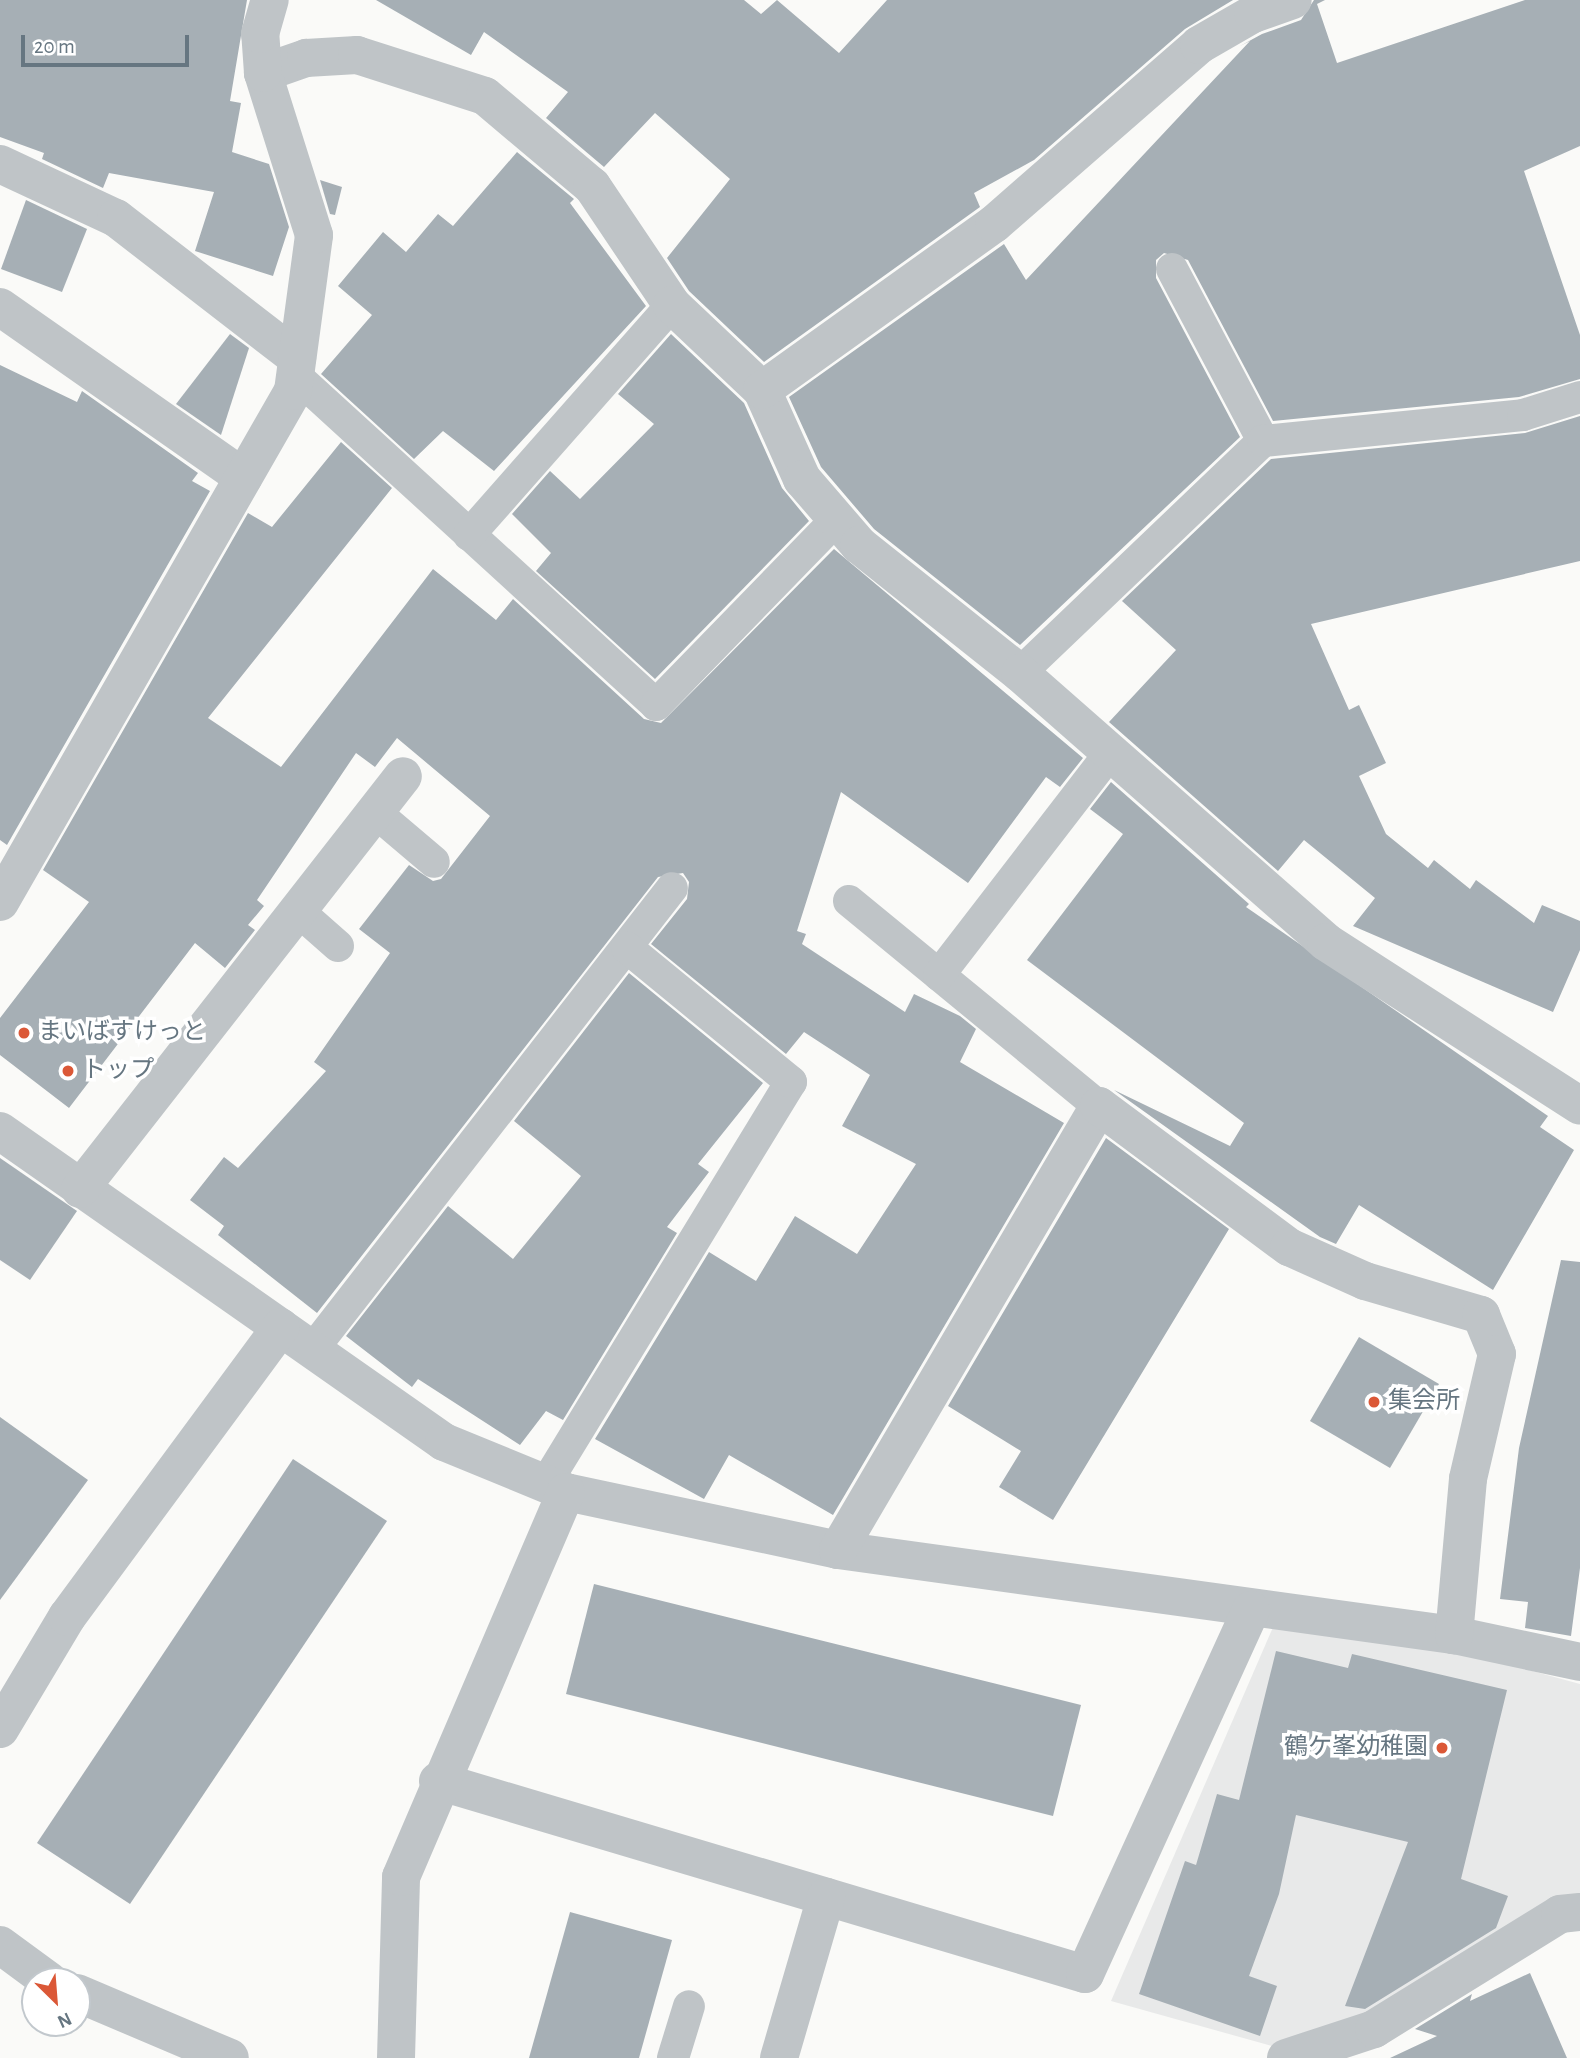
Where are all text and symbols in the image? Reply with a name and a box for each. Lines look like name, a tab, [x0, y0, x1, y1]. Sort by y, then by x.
scale bar	[24, 21, 192, 65]
text: 20 m	[34, 36, 75, 57]
place label: まいばすけっと	[38, 1019, 206, 1047]
marker: まいばすけっと	[16, 1025, 32, 1041]
place label: トップ	[82, 1057, 154, 1085]
marker: トップ	[60, 1063, 76, 1079]
place label: 集会所	[1388, 1388, 1460, 1416]
marker: 集会所	[1366, 1394, 1382, 1410]
place label: 鶴ケ峯幼稚園	[1284, 1734, 1428, 1762]
marker: 鶴ケ峯幼稚園	[1434, 1740, 1450, 1756]
north arrow	[21, 1967, 91, 2037]
text: N	[54, 2008, 74, 2031]

